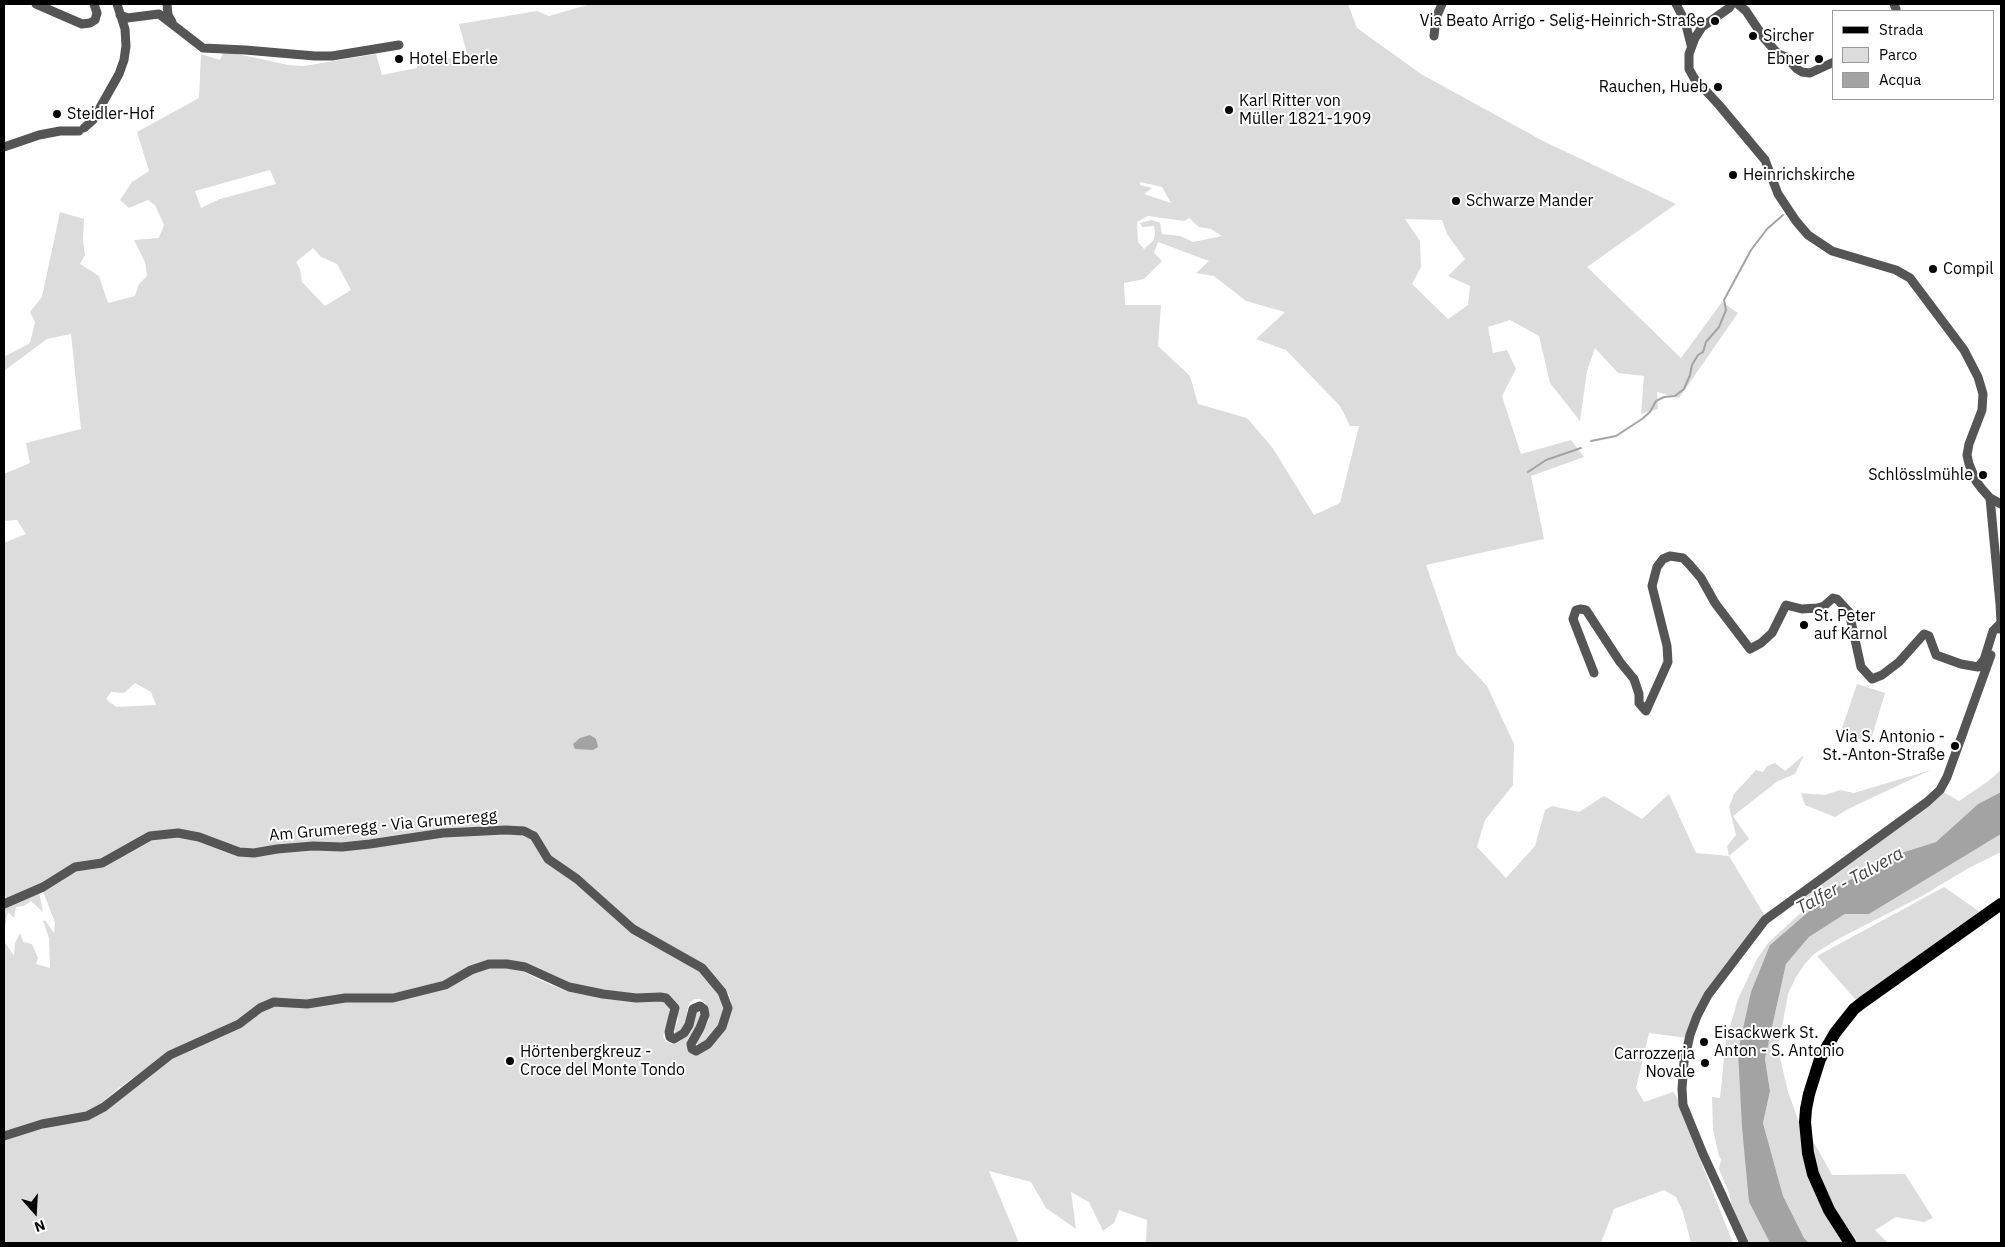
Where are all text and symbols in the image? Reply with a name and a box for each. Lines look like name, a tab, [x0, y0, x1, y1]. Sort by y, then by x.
legend	[1832, 10, 1995, 100]
place label: Via Beato Arrigo - Selig-Heinrich-Straße	[1420, 11, 1705, 31]
marker: Via Beato Arrigo - Selig-Heinrich-Straße	[1709, 15, 1721, 27]
text: Strada	[1879, 20, 1923, 39]
place label: Sircher	[1763, 26, 1814, 46]
marker: Sircher	[1747, 30, 1759, 42]
text: Parco	[1879, 45, 1917, 64]
place label: Hotel Eberle	[409, 49, 498, 69]
place label: Ebner	[1767, 49, 1809, 69]
marker: Hotel Eberle	[393, 53, 405, 65]
marker: Ebner	[1813, 53, 1825, 65]
text: Acqua	[1879, 70, 1921, 89]
place label: Rauchen, Hueb	[1599, 77, 1708, 97]
marker: Rauchen, Hueb	[1712, 81, 1724, 93]
place label: Karl Ritter von Müller 1821-1909	[1239, 91, 1371, 129]
place label: Steidler-Hof	[67, 104, 154, 124]
marker: Karl Ritter von Müller 1821-1909	[1223, 104, 1235, 116]
marker: Steidler-Hof	[51, 108, 63, 120]
place label: Heinrichskirche	[1743, 165, 1855, 185]
marker: Heinrichskirche	[1727, 169, 1739, 181]
place label: Schwarze Mander	[1466, 191, 1593, 211]
marker: Schwarze Mander	[1450, 195, 1462, 207]
place label: Compil	[1943, 259, 1993, 279]
marker: Compil	[1927, 263, 1939, 275]
place label: Schlösslmühle	[1868, 465, 1973, 485]
marker: Schlösslmühle	[1977, 469, 1989, 481]
place label: St. Peter auf Karnol	[1814, 606, 1887, 644]
marker: St. Peter auf Karnol	[1798, 619, 1810, 631]
place label: Via S. Antonio - St.-Anton-Straße	[1822, 727, 1945, 765]
marker: Via S. Antonio - St.-Anton-Straße	[1949, 740, 1961, 752]
street label: Am Grumeregg - Via Grumeregg	[268, 806, 498, 846]
water label: Talfer - Talvera	[1793, 843, 1907, 919]
place label: Eisackwerk St. Anton - S. Antonio	[1714, 1023, 1844, 1061]
marker: Eisackwerk St. Anton - S. Antonio	[1698, 1036, 1710, 1048]
place label: Hörtenbergkreuz - Croce del Monte Tondo	[520, 1042, 685, 1080]
place label: Carrozzeria Novale	[1614, 1044, 1695, 1082]
marker: Hörtenbergkreuz - Croce del Monte Tondo	[504, 1055, 516, 1067]
marker: Carrozzeria Novale	[1699, 1057, 1711, 1069]
north arrow	[10, 1187, 60, 1237]
text: N	[32, 1216, 48, 1236]

